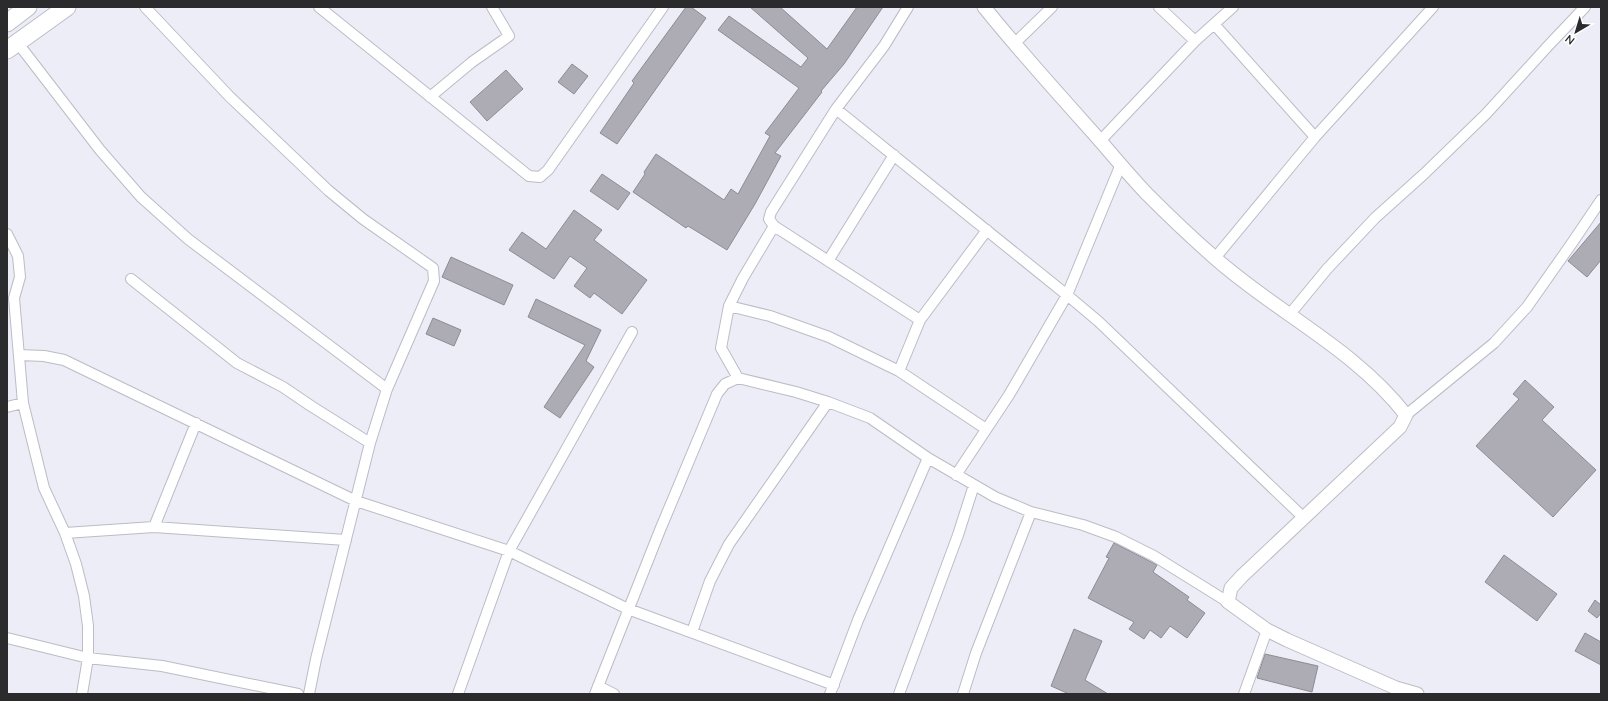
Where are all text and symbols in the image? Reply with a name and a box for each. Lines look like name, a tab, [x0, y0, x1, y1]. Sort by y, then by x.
north arrow	[1556, 12, 1596, 52]
text: N	[1562, 32, 1577, 48]

